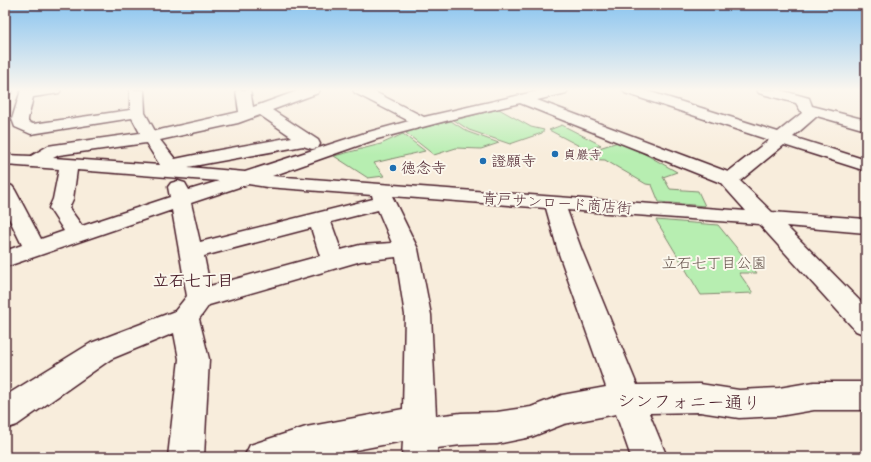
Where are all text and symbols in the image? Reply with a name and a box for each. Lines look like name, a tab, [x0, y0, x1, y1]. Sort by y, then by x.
place label: 貞巖寺	[563, 147, 602, 166]
marker: 貞巖寺	[550, 149, 560, 159]
place label: 證願寺	[491, 152, 536, 174]
marker: 證願寺	[478, 156, 488, 166]
place label: 徳念寺	[401, 159, 446, 181]
marker: 徳念寺	[388, 163, 398, 173]
street label: 青戸サンロード商店街	[481, 189, 632, 221]
park label: 立石七丁目公園	[661, 254, 767, 276]
district label: 立石七丁目	[153, 271, 233, 294]
street label: シンフォニー通り	[617, 391, 761, 418]

